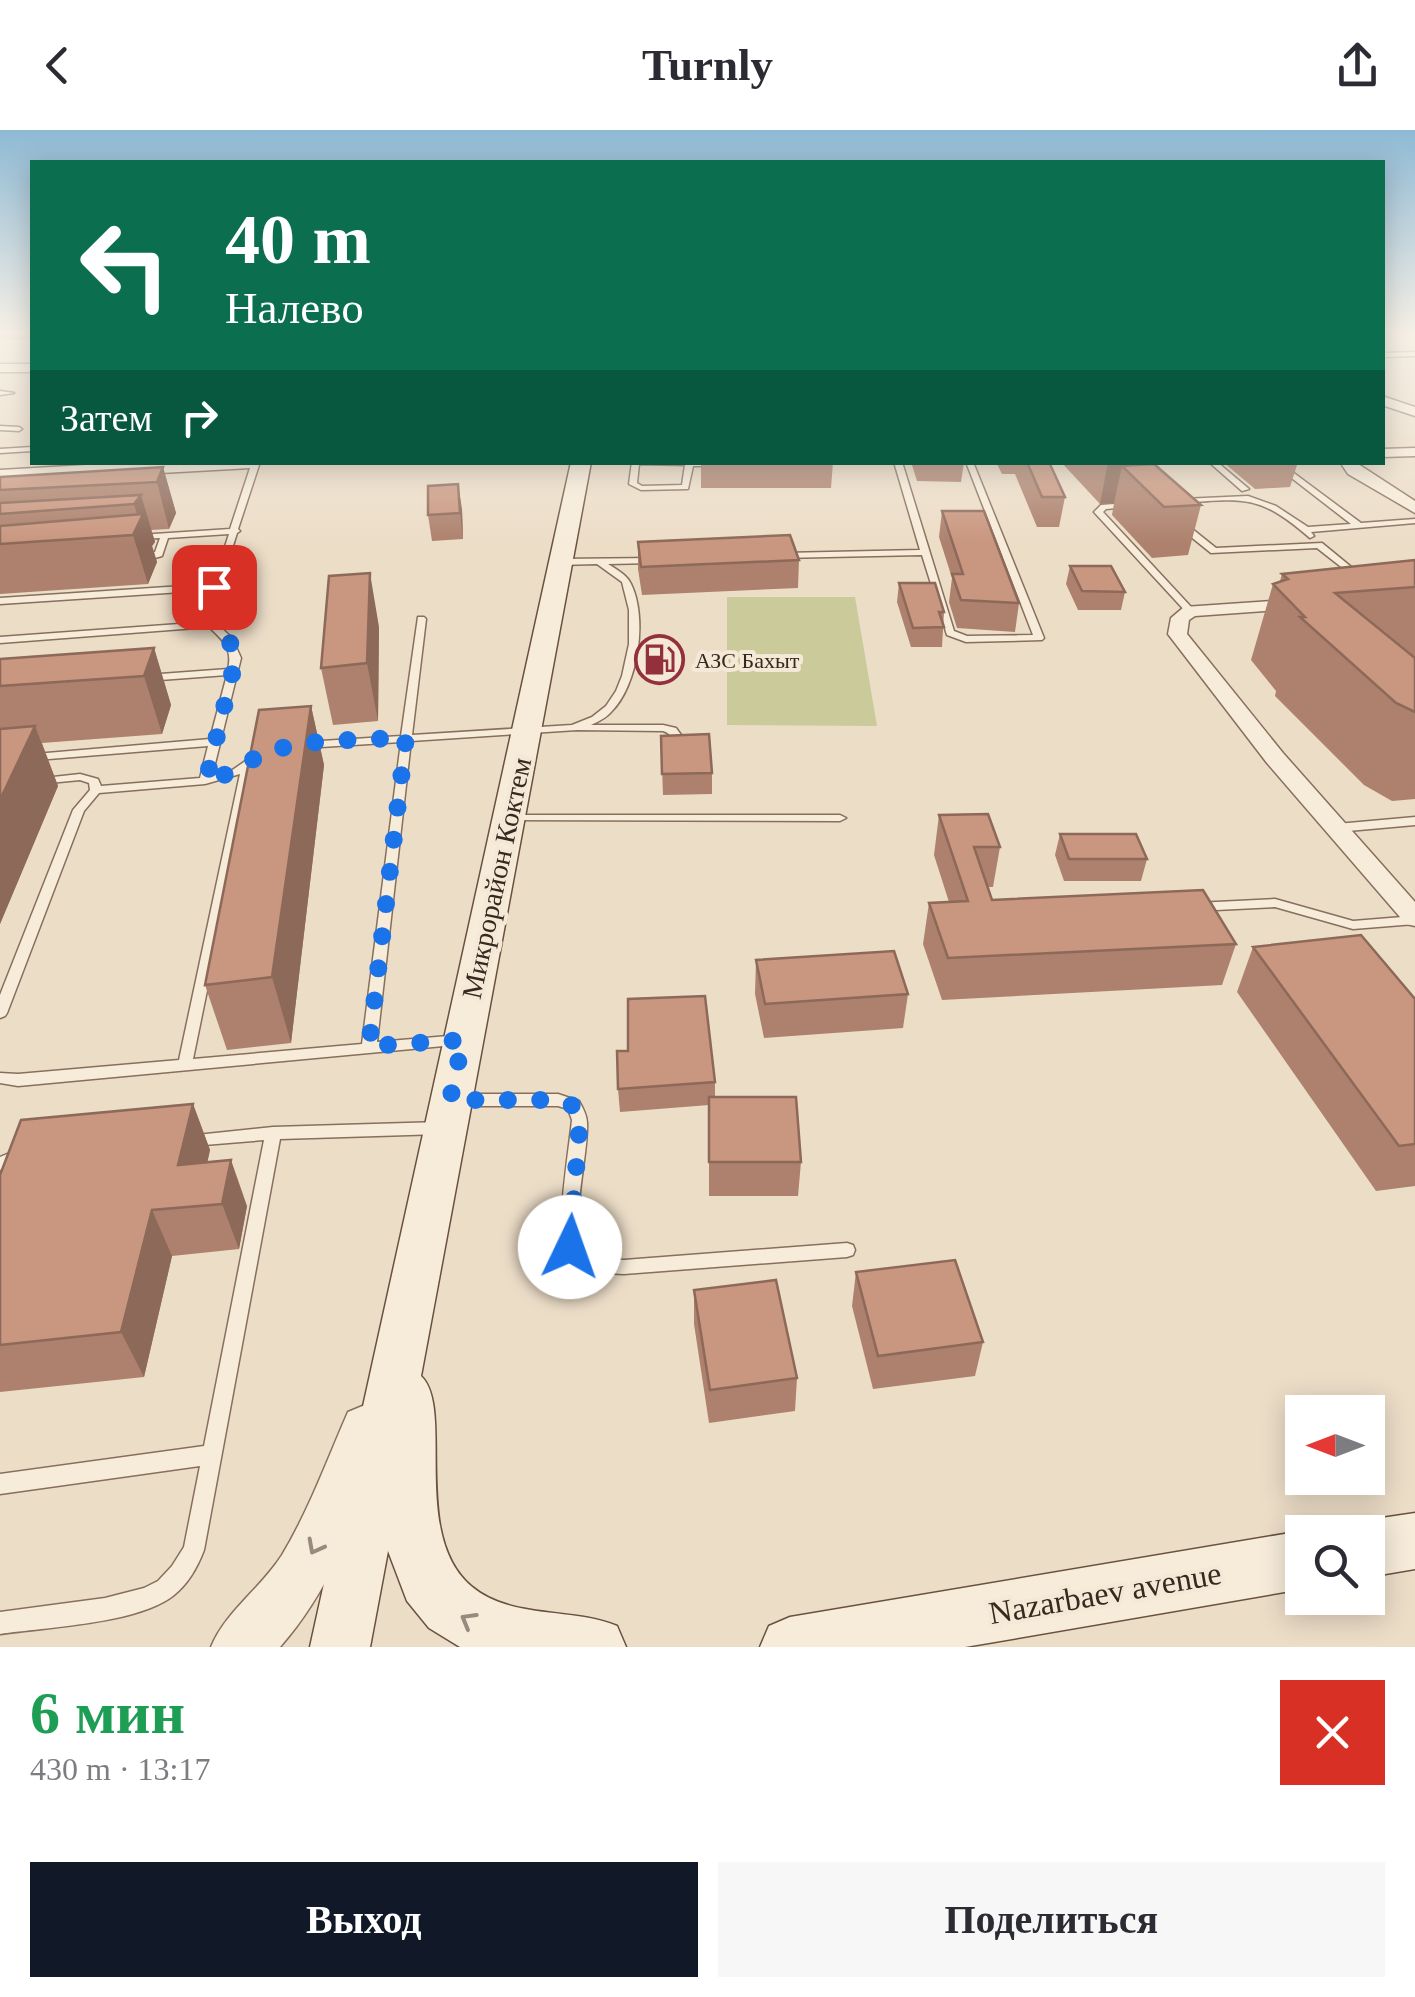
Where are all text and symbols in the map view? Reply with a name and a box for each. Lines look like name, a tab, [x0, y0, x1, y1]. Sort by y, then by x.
icon: back	[30, 38, 85, 93]
icon: share	[1330, 38, 1385, 93]
text: Turnly	[642, 40, 773, 90]
icon: left	[60, 200, 190, 330]
text: 40 m	[225, 201, 371, 278]
text: Налево	[225, 283, 364, 333]
icon: right	[172, 390, 227, 445]
text: Затем	[60, 397, 152, 439]
pin	[172, 545, 257, 630]
icon: arrive	[187, 560, 242, 615]
fuel station icon: АЗС Бахыт	[634, 634, 686, 686]
place label: АЗС Бахыт	[695, 648, 800, 673]
street label: Микрорайон Коктем	[456, 754, 537, 1002]
position arrow	[518, 1195, 622, 1299]
north arrow	[1285, 1395, 1385, 1495]
map controls	[1285, 1395, 1385, 1615]
button: search	[1285, 1515, 1385, 1615]
one-way arrow	[308, 1536, 327, 1555]
street label: Nazarbaev avenue	[986, 1555, 1224, 1631]
one-way arrow	[461, 1612, 479, 1632]
text: 6 мин	[30, 1680, 185, 1746]
button: close	[1280, 1680, 1385, 1785]
text: 430 m · 13:17	[30, 1751, 210, 1787]
button: Выход	[30, 1862, 698, 1977]
button: Поделиться	[718, 1862, 1385, 1977]

